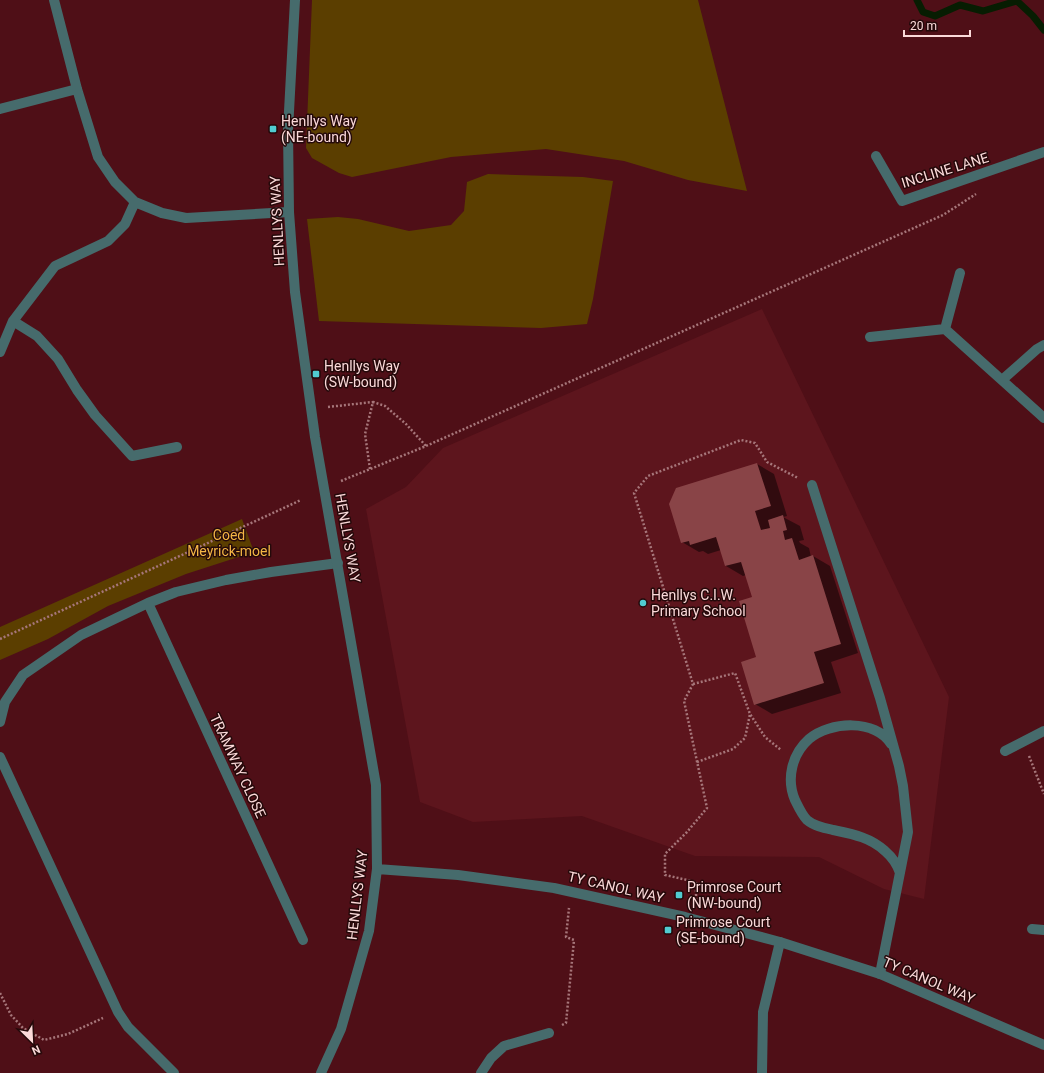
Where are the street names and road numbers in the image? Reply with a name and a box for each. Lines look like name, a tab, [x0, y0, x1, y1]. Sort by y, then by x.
street label: INCLINE LANE	[899, 149, 991, 191]
street label: HENLLYS WAY	[267, 175, 287, 267]
street label: HENLLYS WAY	[332, 492, 364, 585]
street label: TRAMWAY CLOSE	[207, 711, 269, 821]
street label: HENLLYS WAY	[344, 849, 371, 941]
street label: TY CANOL WAY	[566, 868, 666, 906]
street label: TY CANOL WAY	[881, 953, 978, 1007]

